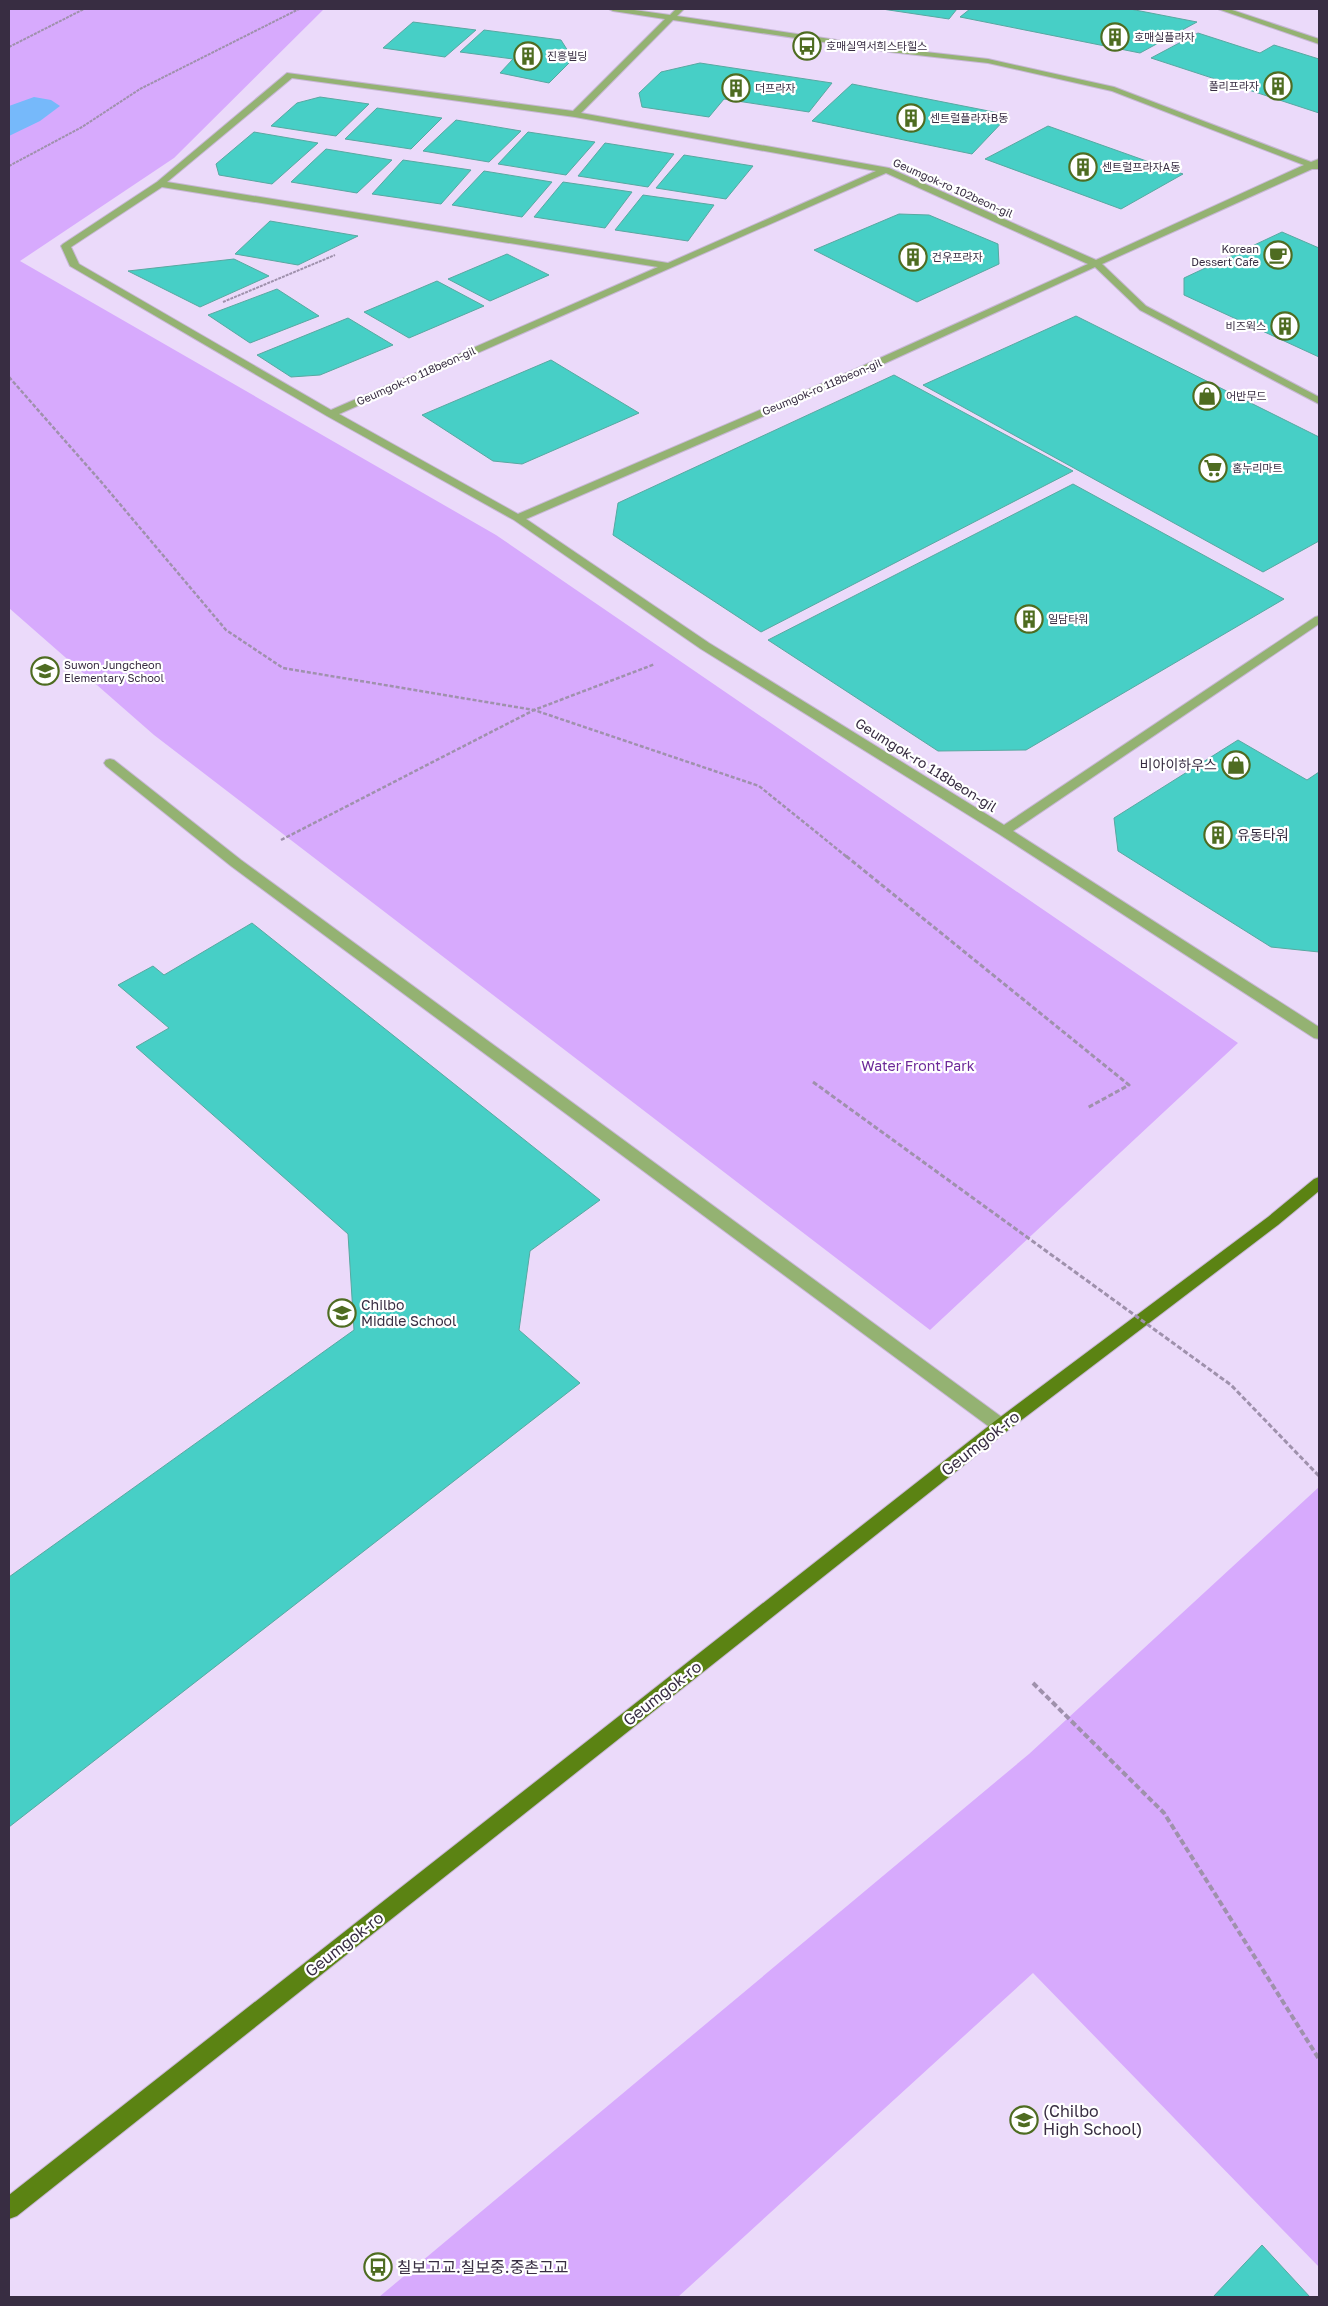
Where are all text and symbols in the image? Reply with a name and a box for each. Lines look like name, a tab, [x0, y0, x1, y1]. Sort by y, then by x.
building icon: 호매실플라자	[1100, 22, 1130, 52]
place label: 호매실플라자	[1134, 30, 1195, 43]
bus stop icon: 호매실역서희스타힐스	[792, 31, 822, 61]
place label: 호매실역서희스타힐스	[826, 39, 927, 52]
building icon: 진흥빌딩	[513, 41, 543, 71]
place label: 진흥빌딩	[547, 49, 587, 62]
building icon: 폴리프라자	[1263, 71, 1293, 101]
building icon: 더프라자	[721, 73, 751, 103]
place label: 폴리프라자	[1208, 79, 1259, 92]
place label: 더프라자	[755, 81, 795, 94]
building icon: 센트럴플라자B동	[896, 103, 926, 133]
place label: 센트럴플라자B동	[930, 111, 1008, 124]
building icon: 센트럴프라자A동	[1068, 152, 1098, 182]
street label: Geumgok-ro 102beon-gil	[891, 155, 1016, 220]
place label: 센트럴프라자A동	[1102, 160, 1180, 173]
cafe icon: Korean Dessert Cafe	[1263, 240, 1293, 270]
building icon: 건우프라자	[898, 242, 928, 272]
place label: Korean Dessert Cafe	[1191, 242, 1259, 268]
place label: 건우프라자	[932, 250, 983, 263]
building icon: 비즈윅스	[1270, 311, 1300, 341]
place label: 비즈윅스	[1226, 319, 1266, 332]
street label: Geumgok-ro 118beon-gil	[354, 343, 478, 408]
street label: Geumgok-ro 118beon-gil	[760, 355, 884, 418]
shop icon: 어반무드	[1192, 381, 1222, 411]
place label: 어반무드	[1226, 389, 1266, 402]
supermarket icon: 홈누리마트	[1198, 453, 1228, 483]
place label: 홈누리마트	[1232, 461, 1283, 474]
building icon: 일담타워	[1014, 604, 1044, 634]
place label: 일담타워	[1048, 612, 1088, 625]
school or university icon: Suwon Jungcheon Elementary School	[30, 656, 60, 686]
place label: Suwon Jungcheon Elementary School	[64, 658, 164, 684]
street label: Geumgok-ro 118beon-gil	[852, 714, 1000, 815]
shop icon: 비아이하우스	[1221, 750, 1251, 780]
place label: 비아이하우스	[1140, 756, 1217, 773]
building icon: 유동타워	[1203, 820, 1233, 850]
place label: 유동타워	[1237, 826, 1289, 843]
park label: Water Front Park	[861, 1057, 975, 1074]
place label: Chilbo Middle School	[361, 1296, 456, 1329]
school or university icon: Chilbo Middle School	[327, 1298, 357, 1328]
street label: Geumgok-ro	[937, 1406, 1023, 1480]
street label: Geumgok-ro	[619, 1656, 705, 1730]
street label: Geumgok-ro	[301, 1907, 387, 1981]
place label: (Chilbo High School)	[1043, 2101, 1142, 2139]
school or university icon: (Chilbo High School)	[1009, 2105, 1039, 2135]
bus stop icon: 칠보고교.칠보중.중촌고교	[363, 2252, 393, 2282]
place label: 칠보고교.칠보중.중촌고교	[397, 2257, 569, 2277]

